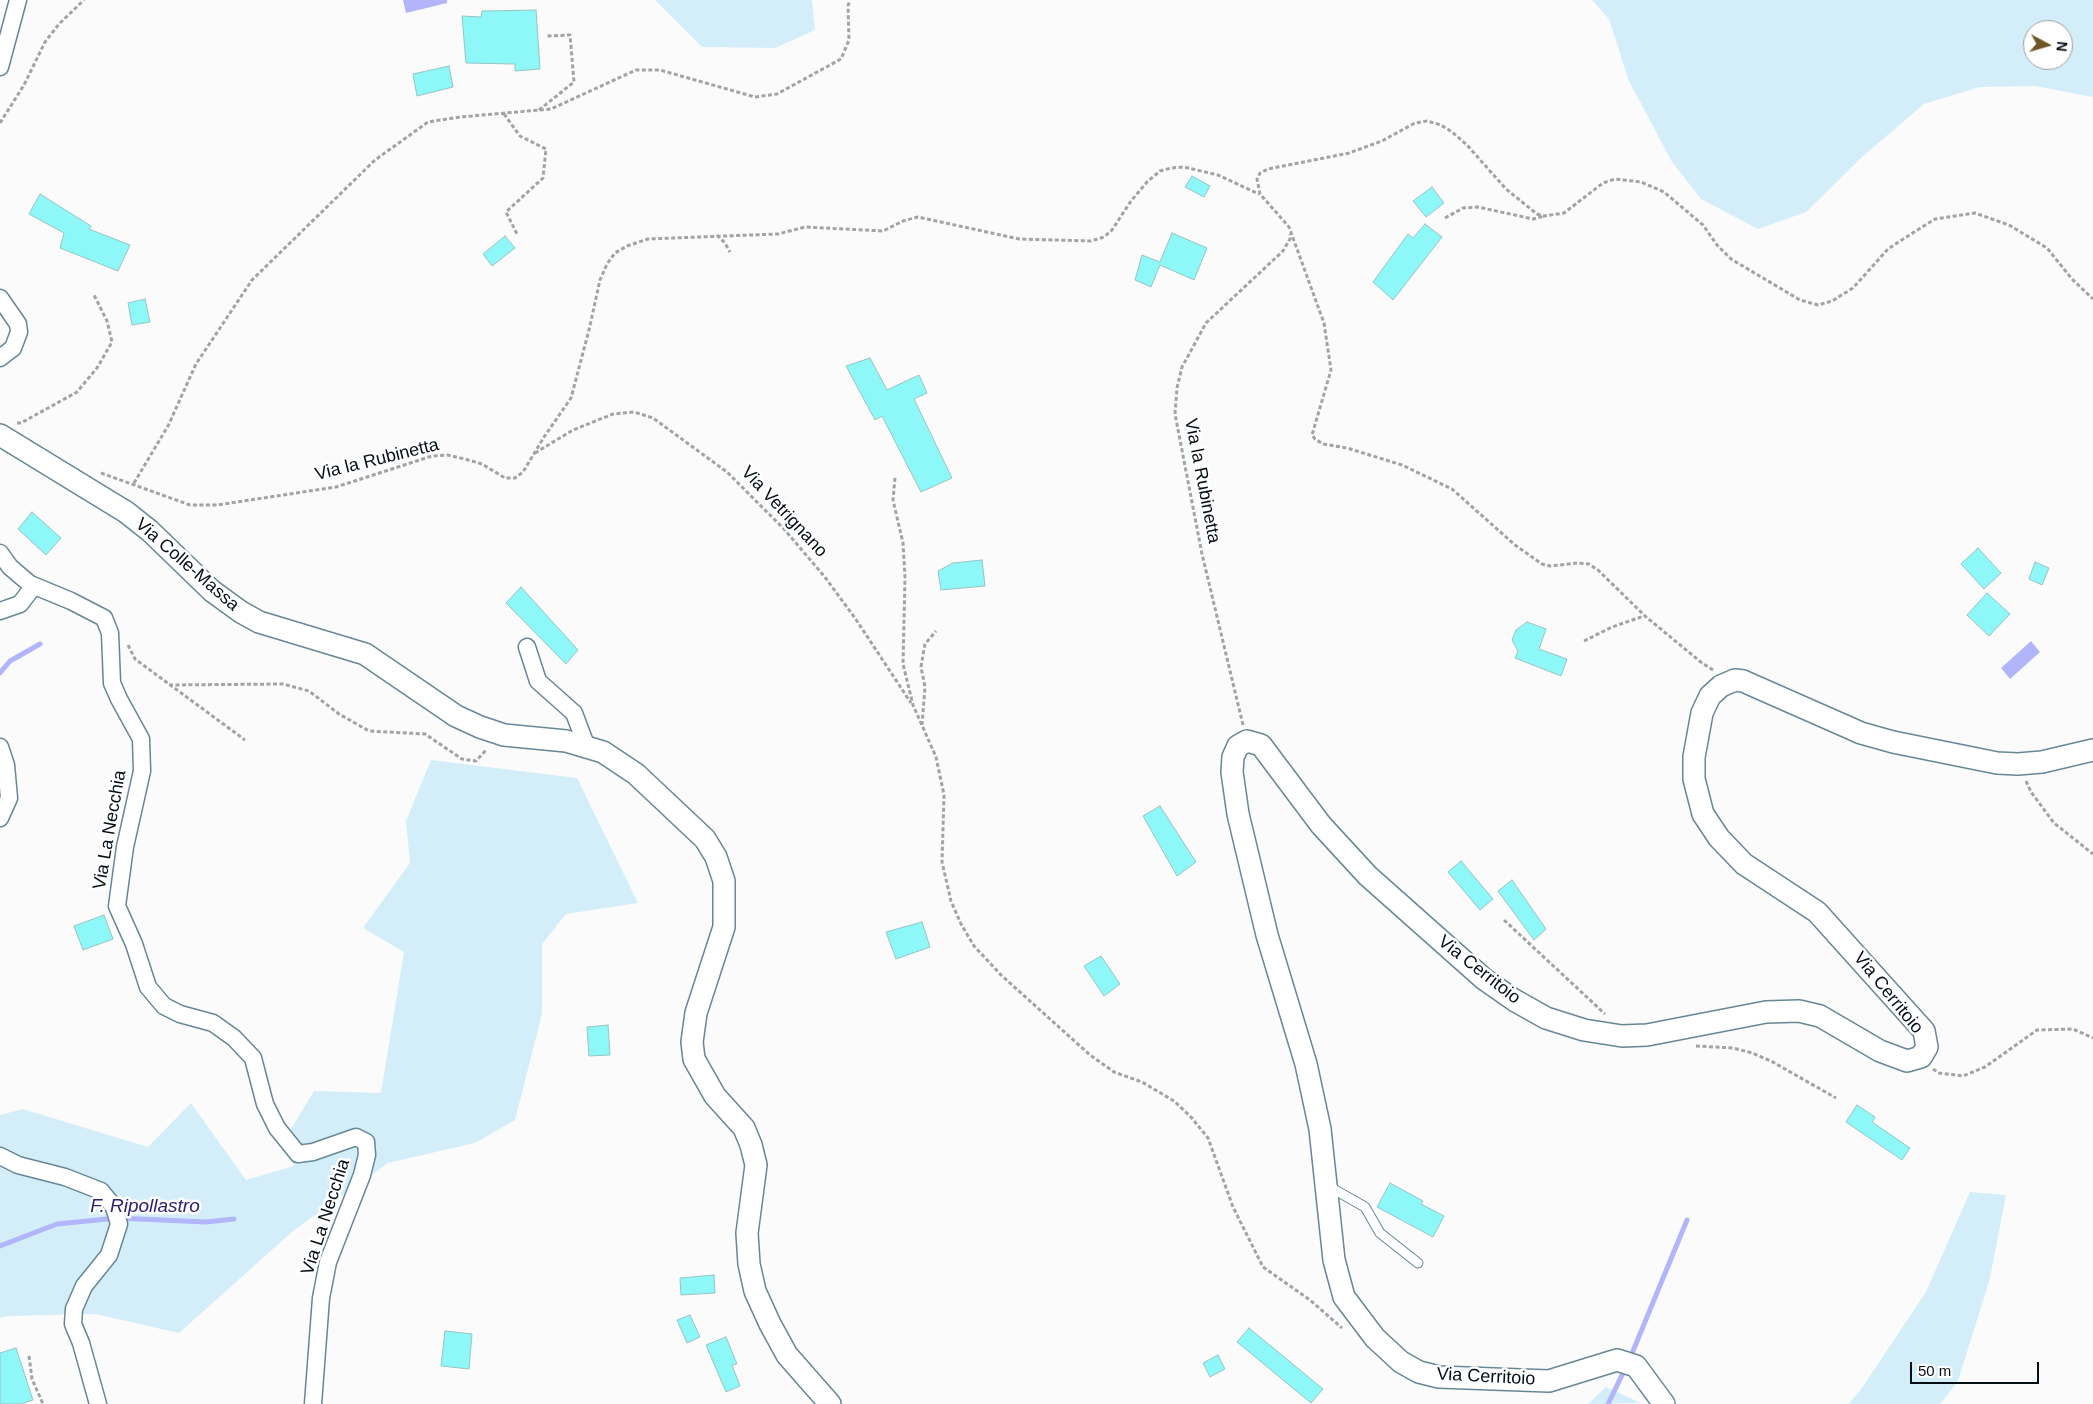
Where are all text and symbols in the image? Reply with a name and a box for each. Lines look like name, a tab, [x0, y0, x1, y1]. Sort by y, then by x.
north arrow	[2023, 20, 2073, 70]
text: N	[2053, 41, 2070, 52]
street label: Via la Rubinetta	[1179, 417, 1225, 545]
street label: Via la Rubinetta	[313, 434, 441, 486]
street label: Via Vetrignano	[736, 462, 832, 562]
street label: Via Colle-Massa	[131, 514, 243, 616]
street label: Via La Necchia	[89, 769, 131, 891]
street label: Via Cerritoio	[1433, 931, 1525, 1009]
street label: Via Cerritoio	[1849, 948, 1927, 1038]
street label: Via La Necchia	[297, 1156, 355, 1278]
water label: F. Ripollastro	[90, 1196, 200, 1218]
scale bar	[1913, 1352, 2042, 1384]
text: 50 m	[1918, 1362, 1951, 1379]
street label: Via Cerritoio	[1436, 1364, 1536, 1390]

